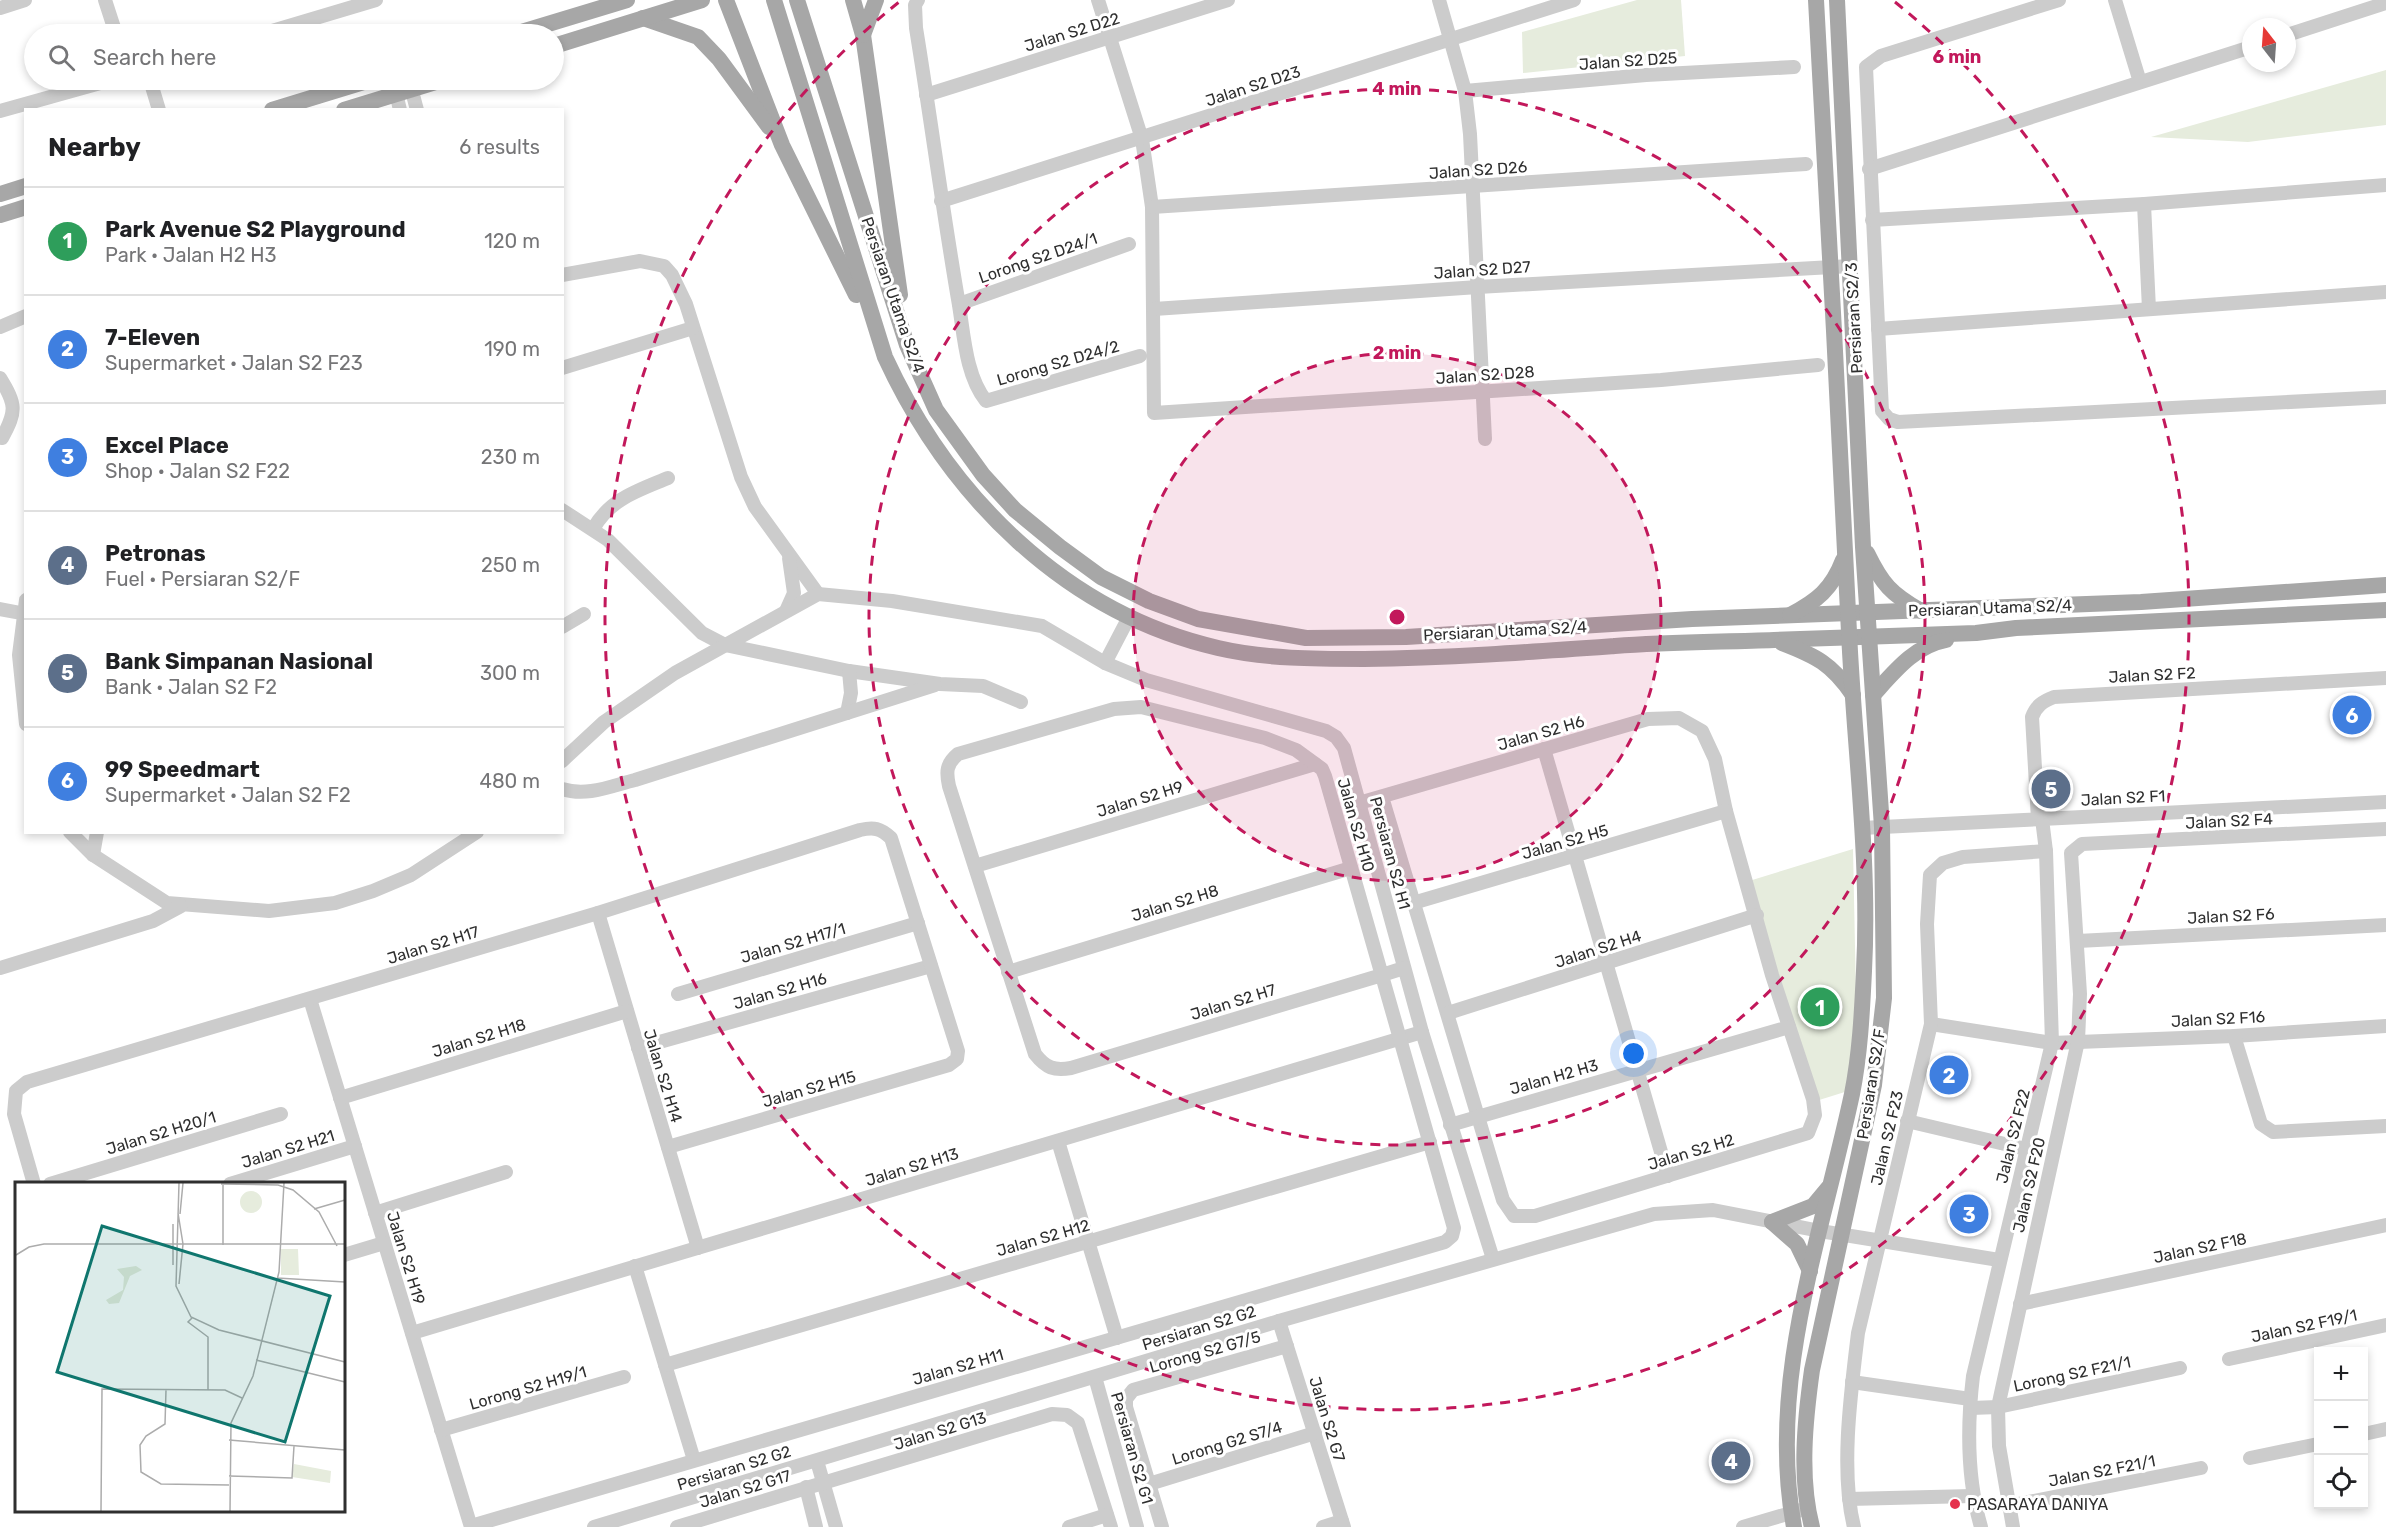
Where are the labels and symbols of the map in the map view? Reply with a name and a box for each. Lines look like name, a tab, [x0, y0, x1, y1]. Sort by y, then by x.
street label: Jalan S2 D22	[1022, 9, 1122, 55]
north arrow	[2242, 18, 2296, 72]
text: 6 min	[1933, 46, 1981, 68]
street label: Jalan S2 D25	[1578, 48, 1678, 74]
street label: Jalan S2 D23	[1203, 62, 1303, 110]
text: 4 min	[1372, 78, 1422, 100]
street label: Jalan S2 D26	[1428, 157, 1528, 183]
street label: Persiaran Utama S2/4	[857, 214, 929, 376]
street label: Lorong S2 D24/1	[976, 229, 1100, 287]
street label: Jalan S2 D27	[1433, 257, 1531, 283]
street label: Persiaran S2/3	[1842, 262, 1866, 374]
street label: Lorong S2 D24/2	[995, 336, 1121, 390]
text: 2 min	[1373, 342, 1421, 364]
street label: Jalan S2 D28	[1435, 362, 1535, 388]
street label: Persiaran Utama S2/4	[1908, 596, 2072, 620]
centre of rings	[1387, 607, 1407, 627]
street label: Persiaran Utama S2/4	[1423, 617, 1587, 645]
street label: Jalan S2 F2	[2108, 663, 2196, 687]
pin: 6	[2332, 692, 2372, 738]
street label: Jalan S2 H6	[1495, 711, 1587, 754]
pin: 5	[2032, 766, 2070, 812]
street label: Jalan S2 H10	[1334, 776, 1378, 874]
street label: Jalan S2 H9	[1094, 777, 1186, 821]
street label: Jalan S2 F1	[2080, 786, 2166, 810]
street label: Persiaran S2 H1	[1366, 795, 1414, 911]
street label: Jalan S2 F4	[2185, 809, 2273, 833]
street label: Jalan S2 H5	[1519, 821, 1611, 863]
street label: Jalan S2 H8	[1129, 881, 1221, 925]
street label: Jalan S2 F6	[2187, 904, 2276, 928]
street label: Jalan S2 H17/1	[738, 919, 848, 967]
street label: Jalan S2 H17	[385, 922, 481, 968]
street label: Jalan S2 H4	[1552, 926, 1644, 972]
street label: Jalan S2 H16	[731, 968, 829, 1013]
street label: Jalan S2 H7	[1188, 980, 1278, 1024]
pin: 1	[1800, 984, 1840, 1030]
street label: Jalan S2 F16	[2170, 1007, 2266, 1031]
street label: Jalan S2 H18	[430, 1015, 528, 1061]
street label: Jalan S2 H14	[640, 1027, 686, 1125]
street label: Persiaran S2/F	[1853, 1027, 1889, 1141]
your location	[1619, 1039, 1648, 1068]
pin: 2	[1930, 1052, 1968, 1098]
street label: Jalan H2 H3	[1508, 1055, 1600, 1099]
street label: Jalan S2 H15	[760, 1067, 858, 1111]
street label: Jalan S2 F22	[1992, 1087, 2034, 1185]
street label: Jalan S2 F23	[1867, 1089, 1907, 1187]
street label: Jalan S2 H20/1	[104, 1107, 218, 1159]
street label: Jalan S2 H21	[239, 1126, 337, 1172]
street label: Jalan S2 H2	[1646, 1130, 1736, 1174]
street label: Jalan S2 F20	[2009, 1135, 2049, 1235]
street label: Jalan S2 H13	[863, 1144, 961, 1190]
inset map	[15, 1182, 345, 1512]
pin: 3	[1950, 1192, 1988, 1236]
street label: Jalan S2 H19	[383, 1209, 429, 1307]
street label: Jalan S2 H12	[994, 1216, 1092, 1260]
street label: Jalan S2 F18	[2152, 1229, 2248, 1267]
street label: Persiaran S2 G2	[1140, 1302, 1258, 1354]
street label: Jalan S2 F19/1	[2249, 1305, 2359, 1347]
street label: Lorong S2 G7/5	[1147, 1327, 1263, 1377]
street label: Jalan S2 H11	[910, 1345, 1006, 1389]
street label: Lorong S2 F21/1	[2012, 1352, 2132, 1396]
street label: Lorong S2 H19/1	[467, 1362, 589, 1414]
street label: Jalan S2 G7	[1305, 1374, 1349, 1464]
street label: Persiaran S2 G1	[1107, 1390, 1157, 1506]
street label: Jalan S2 G13	[891, 1408, 989, 1454]
street label: Lorong G2 S7/4	[1170, 1417, 1285, 1469]
pin: 4	[1712, 1438, 1750, 1484]
street label: Persiaran S2 G2	[675, 1442, 793, 1494]
street label: Jalan S2 F21/1	[2047, 1451, 2157, 1491]
street label: Jalan S2 G17	[697, 1466, 793, 1512]
place label: PASARAYA DANIYA	[1967, 1495, 2108, 1514]
marker: PASARAYA DANIYA	[1948, 1497, 1962, 1511]

